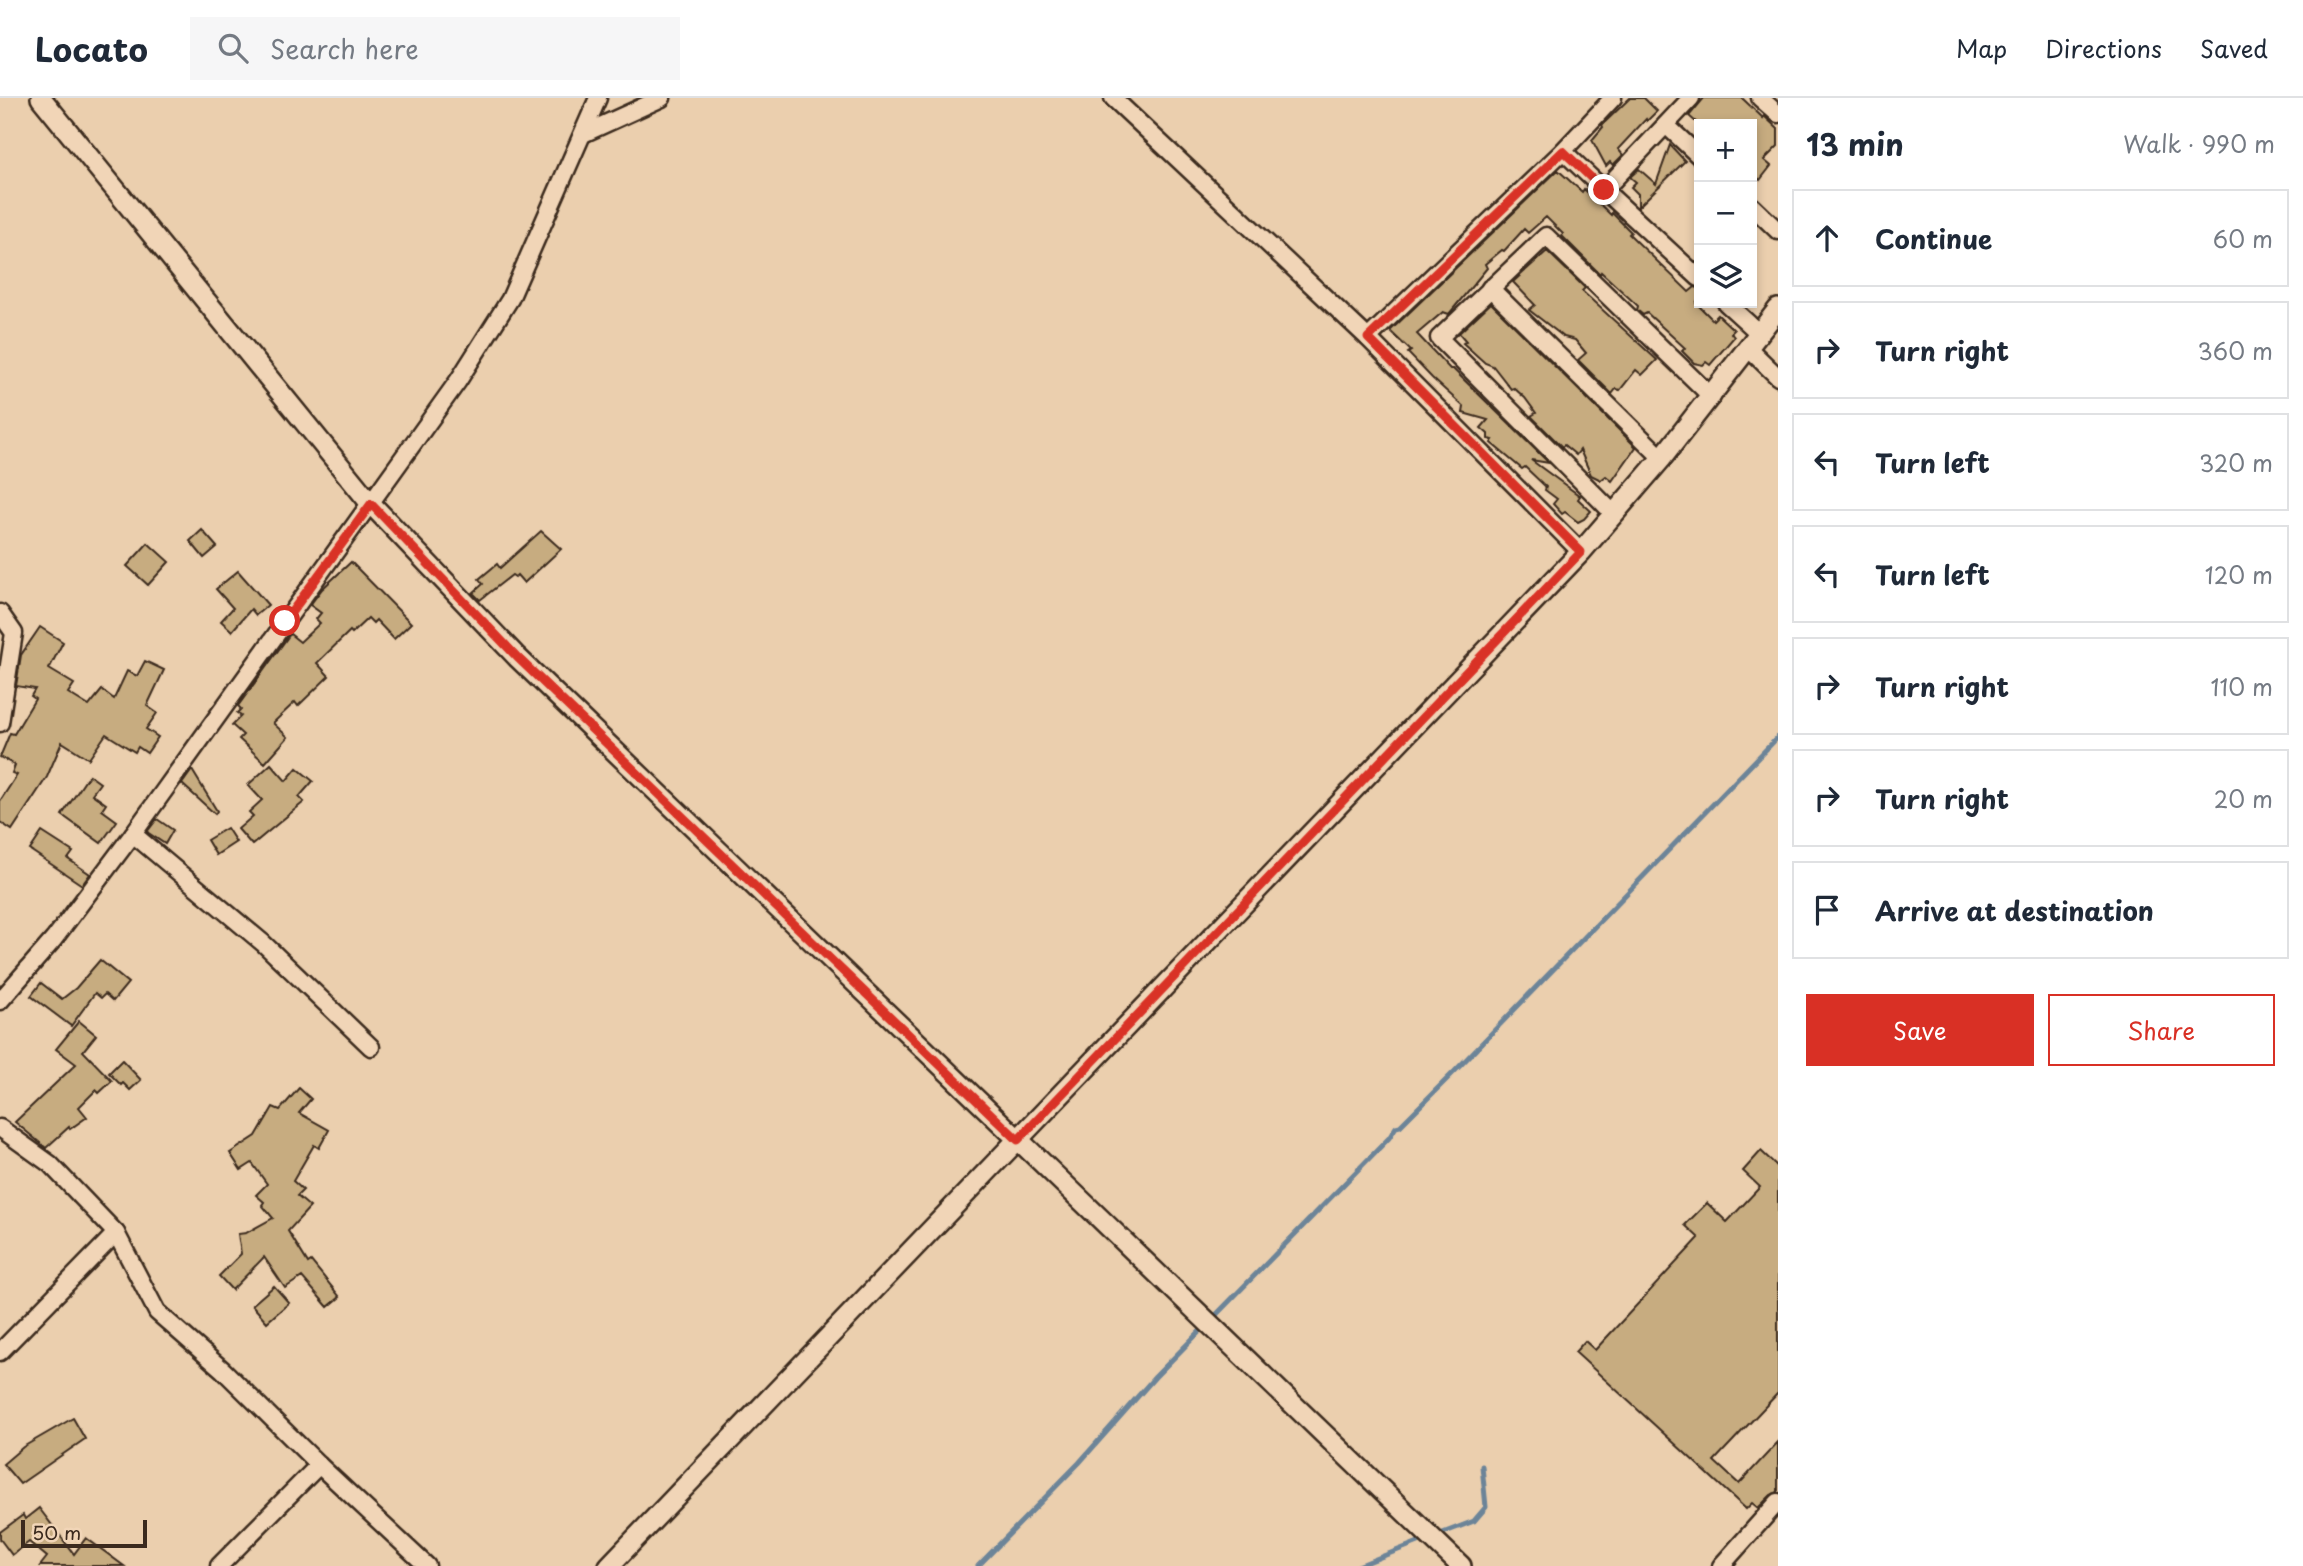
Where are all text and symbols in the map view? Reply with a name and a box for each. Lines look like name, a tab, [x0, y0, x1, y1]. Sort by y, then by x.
search box	[190, 17, 680, 80]
text: Locato	[35, 23, 148, 73]
icon: search	[214, 29, 252, 67]
text: Search here	[270, 29, 419, 68]
text: Map	[1956, 30, 2007, 66]
text: Directions	[2045, 30, 2162, 66]
text: Saved	[2200, 30, 2268, 66]
map controls	[1694, 119, 1757, 308]
button: +	[1694, 119, 1757, 182]
text: 13 min	[1806, 121, 1904, 166]
text: Walk · 990 m	[2123, 126, 2275, 161]
route end	[1588, 174, 1619, 205]
button: −	[1694, 182, 1757, 245]
icon: ahead	[1808, 219, 1846, 257]
text: Continue	[1875, 219, 1992, 258]
text: 60 m	[2213, 221, 2273, 256]
button: layers	[1694, 245, 1757, 308]
icon: right	[1808, 331, 1846, 369]
text: Turn right	[1875, 331, 2009, 370]
text: 360 m	[2198, 333, 2273, 368]
icon: left	[1808, 443, 1846, 481]
text: Turn left	[1875, 443, 1990, 482]
text: 320 m	[2199, 445, 2273, 480]
icon: left	[1808, 555, 1846, 593]
text: Turn left	[1875, 555, 1990, 594]
text: 120 m	[2205, 557, 2273, 592]
route start	[269, 605, 300, 636]
icon: right	[1808, 667, 1846, 705]
text: Turn right	[1875, 667, 2009, 706]
text: 110 m	[2211, 669, 2273, 704]
icon: right	[1808, 779, 1846, 817]
text: Turn right	[1875, 779, 2009, 818]
text: 20 m	[2214, 781, 2273, 816]
icon: arrive	[1808, 891, 1846, 929]
text: Arrive at destination	[1875, 891, 2154, 930]
button: Save	[1806, 994, 2034, 1066]
button: Share	[2048, 994, 2275, 1066]
scale bar	[21, 1517, 147, 1549]
text: 50 m	[32, 1518, 81, 1546]

